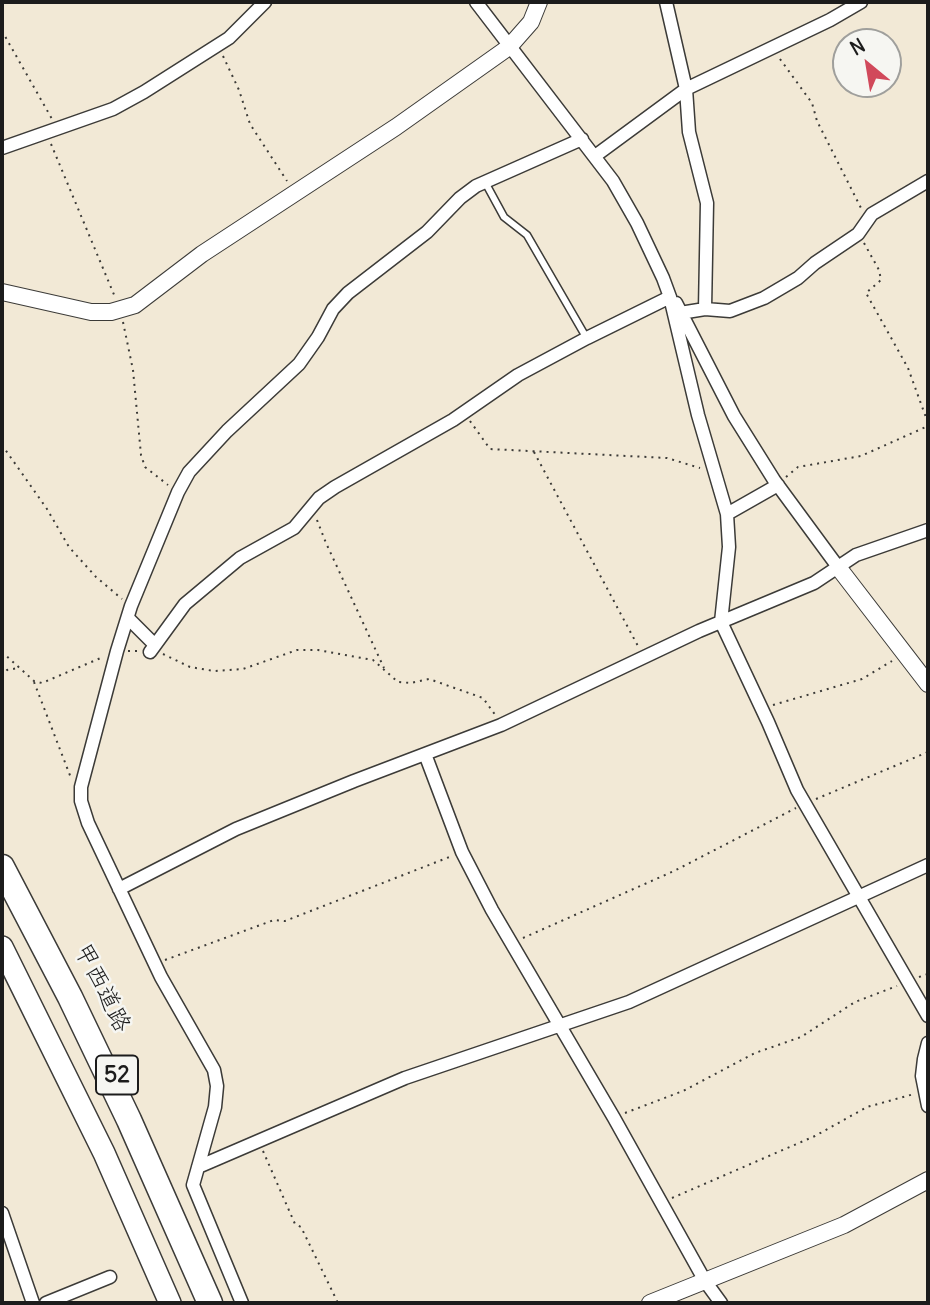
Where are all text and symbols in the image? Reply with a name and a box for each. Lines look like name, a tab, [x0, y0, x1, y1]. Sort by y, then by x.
north arrow	[832, 28, 902, 98]
text: N	[846, 33, 869, 60]
street label: 甲西道路	[67, 939, 137, 1037]
road number: 52	[96, 1056, 138, 1094]

